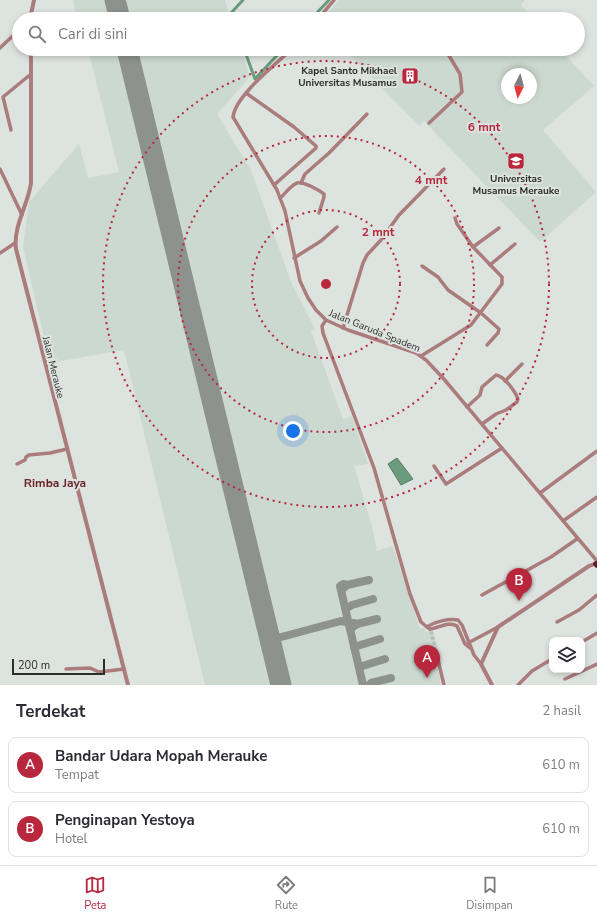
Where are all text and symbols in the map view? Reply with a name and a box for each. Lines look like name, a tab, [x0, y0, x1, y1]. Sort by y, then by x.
search box	[12, 12, 585, 56]
icon: search	[26, 23, 48, 45]
text: Cari di sini	[58, 24, 127, 44]
place label: Kapel Santo Mikhael Universitas Musamus	[298, 64, 398, 90]
building icon: Kapel Santo Mikhael Universitas Musamus	[400, 66, 420, 86]
north arrow	[501, 68, 537, 104]
text: 6 mnt	[468, 119, 501, 135]
school or university icon: Universitas Musamus Merauke	[506, 151, 526, 171]
text: 4 mnt	[415, 172, 448, 188]
place label: Universitas Musamus Merauke	[473, 172, 560, 198]
text: 2 mnt	[362, 224, 395, 240]
centre of rings	[319, 277, 333, 291]
street label: Jalan Garuda Spadem	[326, 306, 422, 356]
street label: Jalan Merauke	[38, 334, 68, 400]
your location	[283, 421, 303, 441]
district label: Rimba Jaya	[24, 475, 86, 491]
pin: B	[506, 568, 532, 601]
map controls	[549, 637, 585, 673]
button: layers	[549, 637, 585, 673]
pin: A	[414, 645, 440, 678]
scale bar	[12, 657, 105, 676]
text: 200 m	[18, 658, 50, 673]
text: Terdekat	[16, 700, 85, 723]
text: 2 hasil	[542, 702, 581, 720]
text: Bandar Udara Mopah Merauke	[55, 746, 267, 766]
text: A	[25, 756, 35, 774]
text: 610 m	[542, 756, 580, 774]
text: Tempat	[55, 766, 99, 784]
text: Penginapan Yestoya	[55, 810, 195, 830]
text: B	[26, 820, 34, 838]
text: 610 m	[542, 820, 580, 838]
text: Hotel	[55, 830, 87, 848]
tab: Peta	[84, 874, 106, 913]
tab: Rute	[275, 874, 298, 913]
tab: Disimpan	[466, 874, 513, 913]

